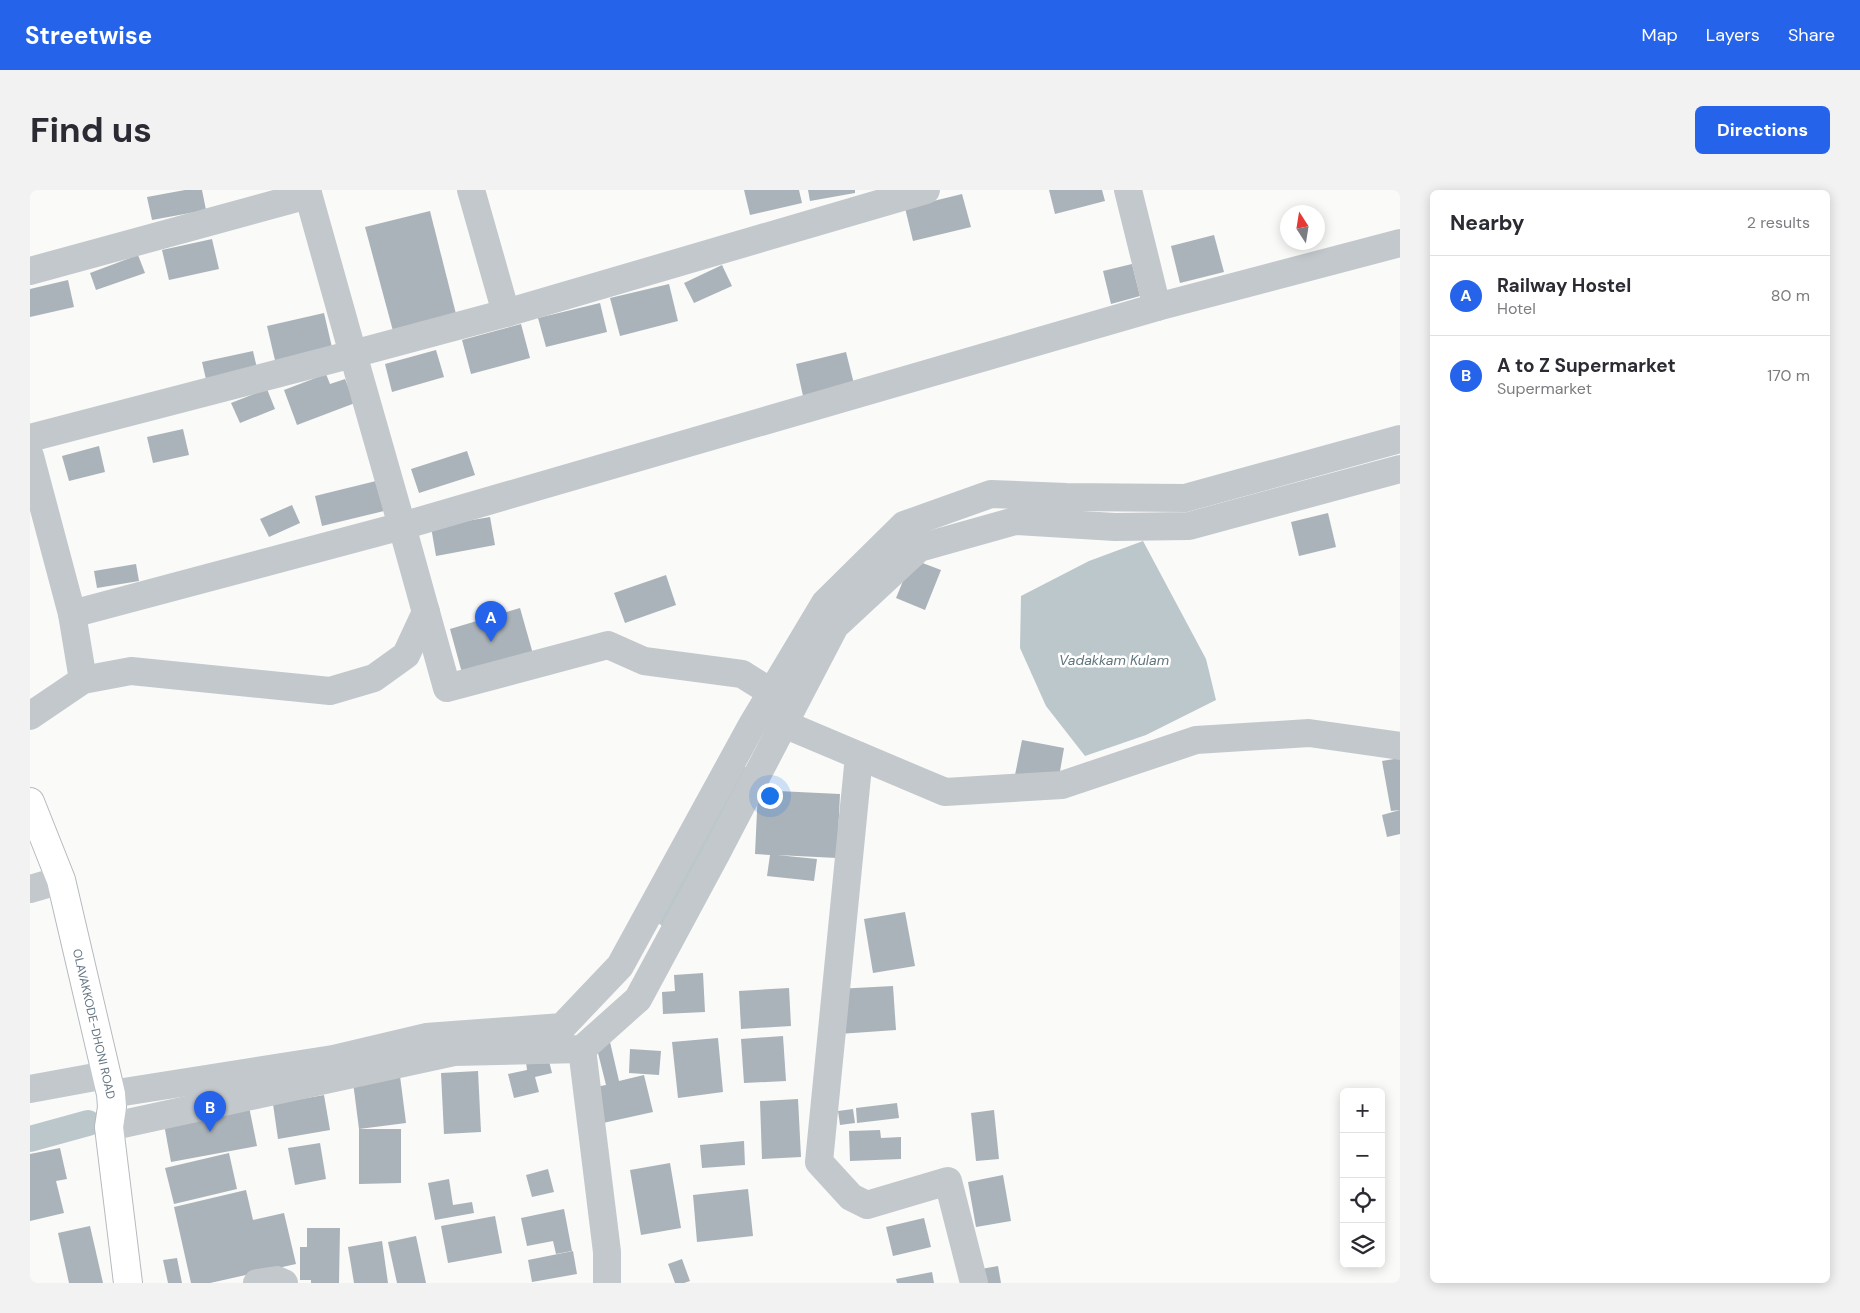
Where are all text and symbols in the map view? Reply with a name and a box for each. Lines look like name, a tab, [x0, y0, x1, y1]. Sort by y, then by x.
text: Streetwise	[25, 20, 152, 51]
text: Map	[1642, 23, 1678, 47]
text: Layers	[1706, 23, 1760, 47]
text: Share	[1788, 23, 1835, 47]
button: Directions	[1695, 106, 1830, 154]
text: Find us	[30, 107, 152, 153]
north arrow	[1280, 205, 1325, 250]
text: Nearby	[1450, 209, 1524, 237]
text: 2 results	[1747, 212, 1810, 233]
text: Railway Hostel	[1497, 273, 1631, 298]
text: A	[1460, 285, 1472, 306]
text: 80 m	[1771, 285, 1810, 306]
text: Hotel	[1497, 298, 1536, 319]
text: A to Z Supermarket	[1497, 353, 1676, 378]
text: B	[1461, 365, 1471, 386]
text: 170 m	[1767, 365, 1810, 386]
text: Supermarket	[1497, 378, 1592, 399]
pin: A	[475, 601, 507, 642]
water label: Vadakkam Kulam	[1059, 651, 1169, 669]
your location	[757, 783, 783, 809]
street label: OLAVAKKODE-DHONI ROAD	[69, 947, 119, 1101]
map controls	[1340, 1088, 1385, 1268]
button: +	[1340, 1088, 1385, 1133]
pin: B	[194, 1091, 226, 1132]
button: −	[1340, 1133, 1385, 1178]
button: locate	[1340, 1178, 1385, 1223]
button: layers	[1340, 1223, 1385, 1268]

